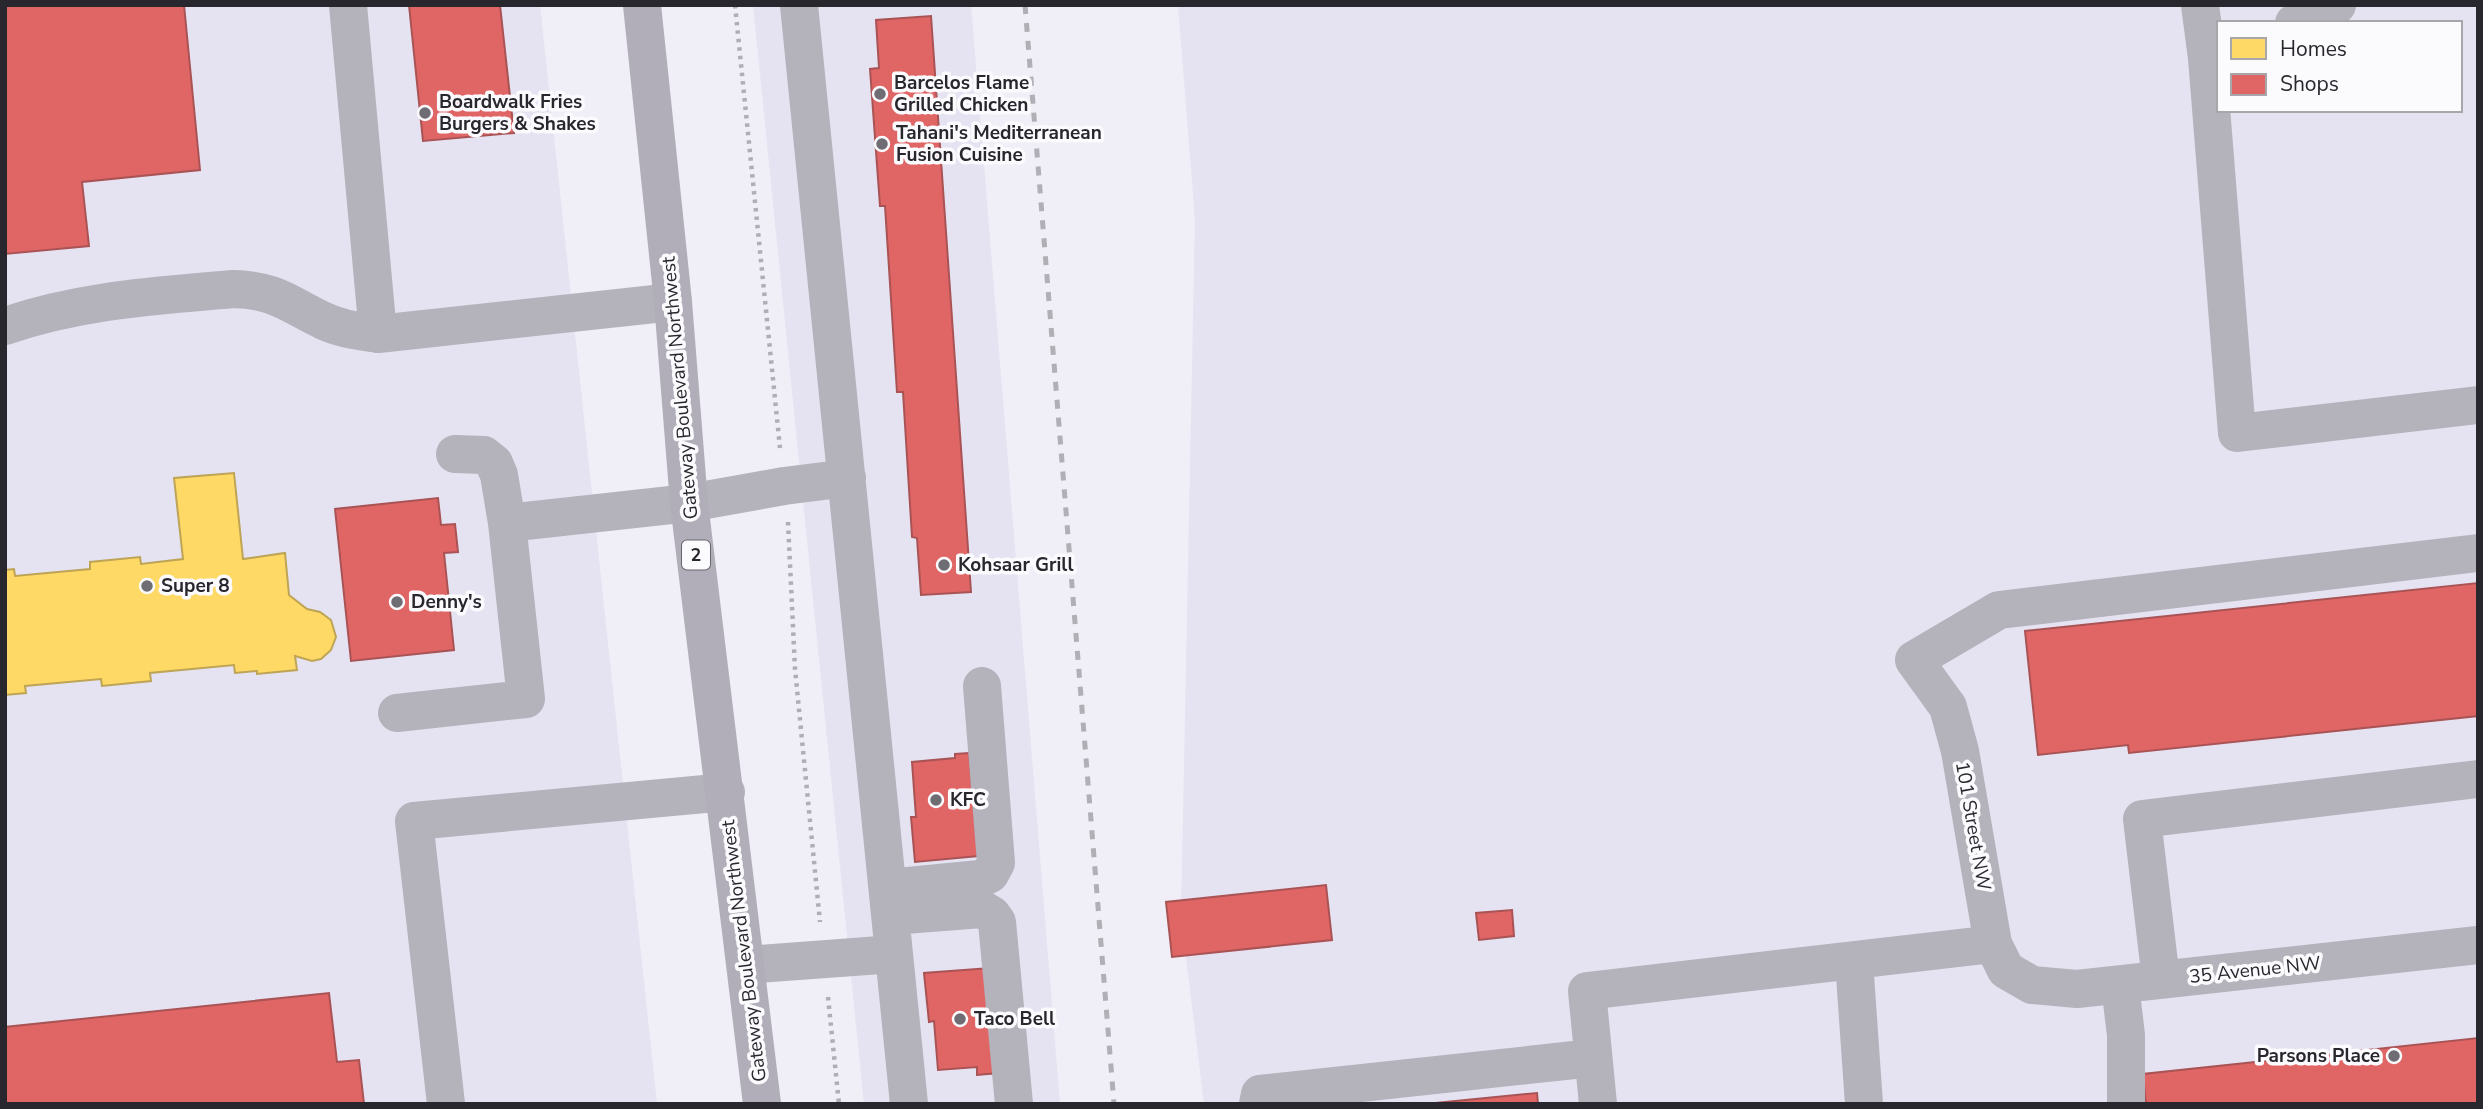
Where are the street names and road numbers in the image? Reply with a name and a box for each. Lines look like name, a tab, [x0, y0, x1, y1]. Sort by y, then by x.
street label: Gateway Boulevard Northwest	[656, 255, 704, 520]
road number: 2	[682, 540, 710, 570]
street label: 101 Street NW	[1949, 759, 1997, 893]
street label: Gateway Boulevard Northwest	[715, 818, 773, 1083]
street label: 35 Avenue NW	[2188, 950, 2322, 990]

